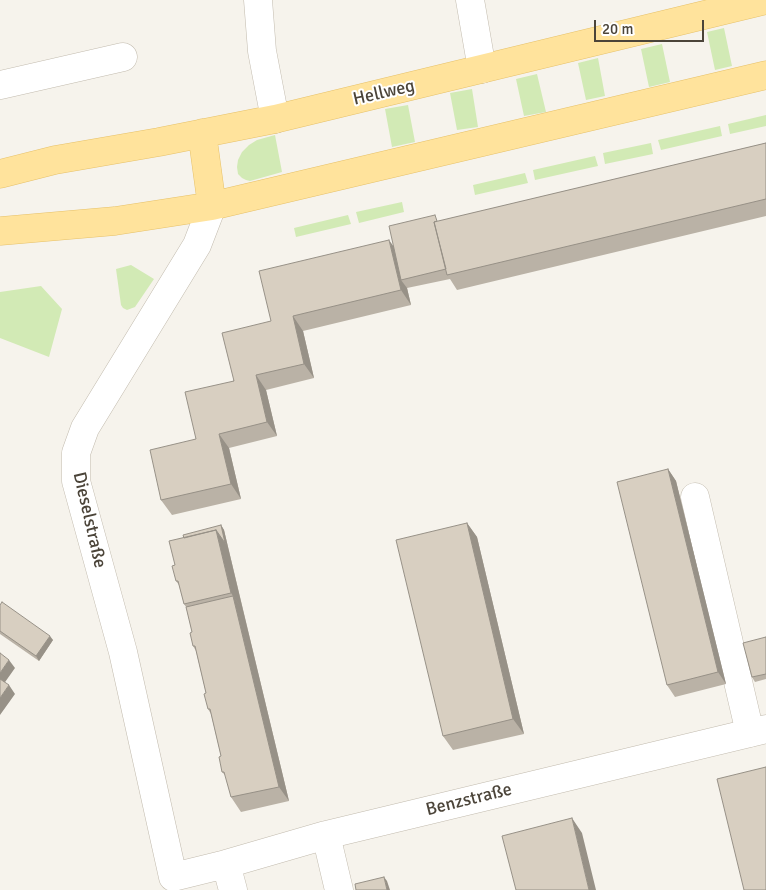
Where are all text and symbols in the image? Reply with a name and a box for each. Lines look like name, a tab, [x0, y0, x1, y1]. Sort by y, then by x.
scale bar	[596, 10, 706, 42]
text: 20 m	[602, 20, 633, 38]
street label: Hellweg	[351, 75, 417, 111]
street label: Dieselstraße	[67, 470, 111, 570]
street label: Benzstraße	[424, 779, 514, 821]

